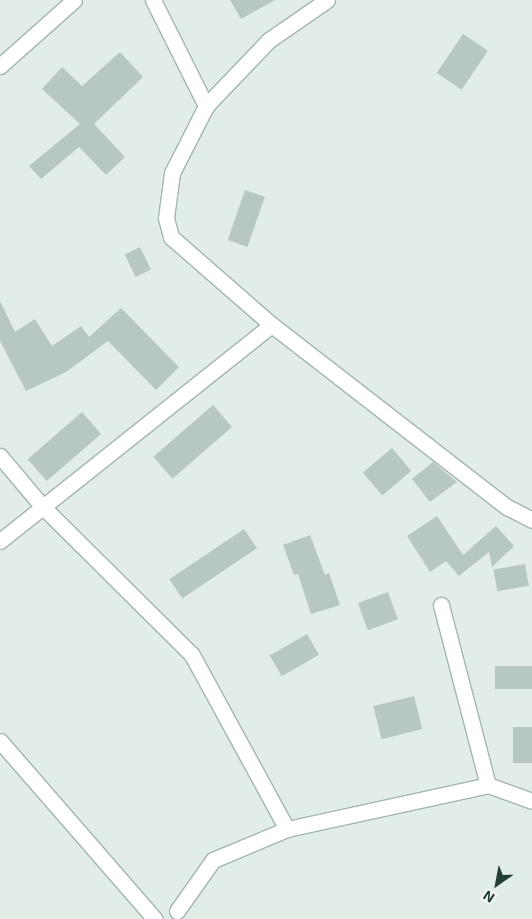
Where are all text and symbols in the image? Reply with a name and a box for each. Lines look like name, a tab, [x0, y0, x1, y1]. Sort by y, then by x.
north arrow	[472, 859, 522, 909]
text: N	[480, 887, 497, 907]

